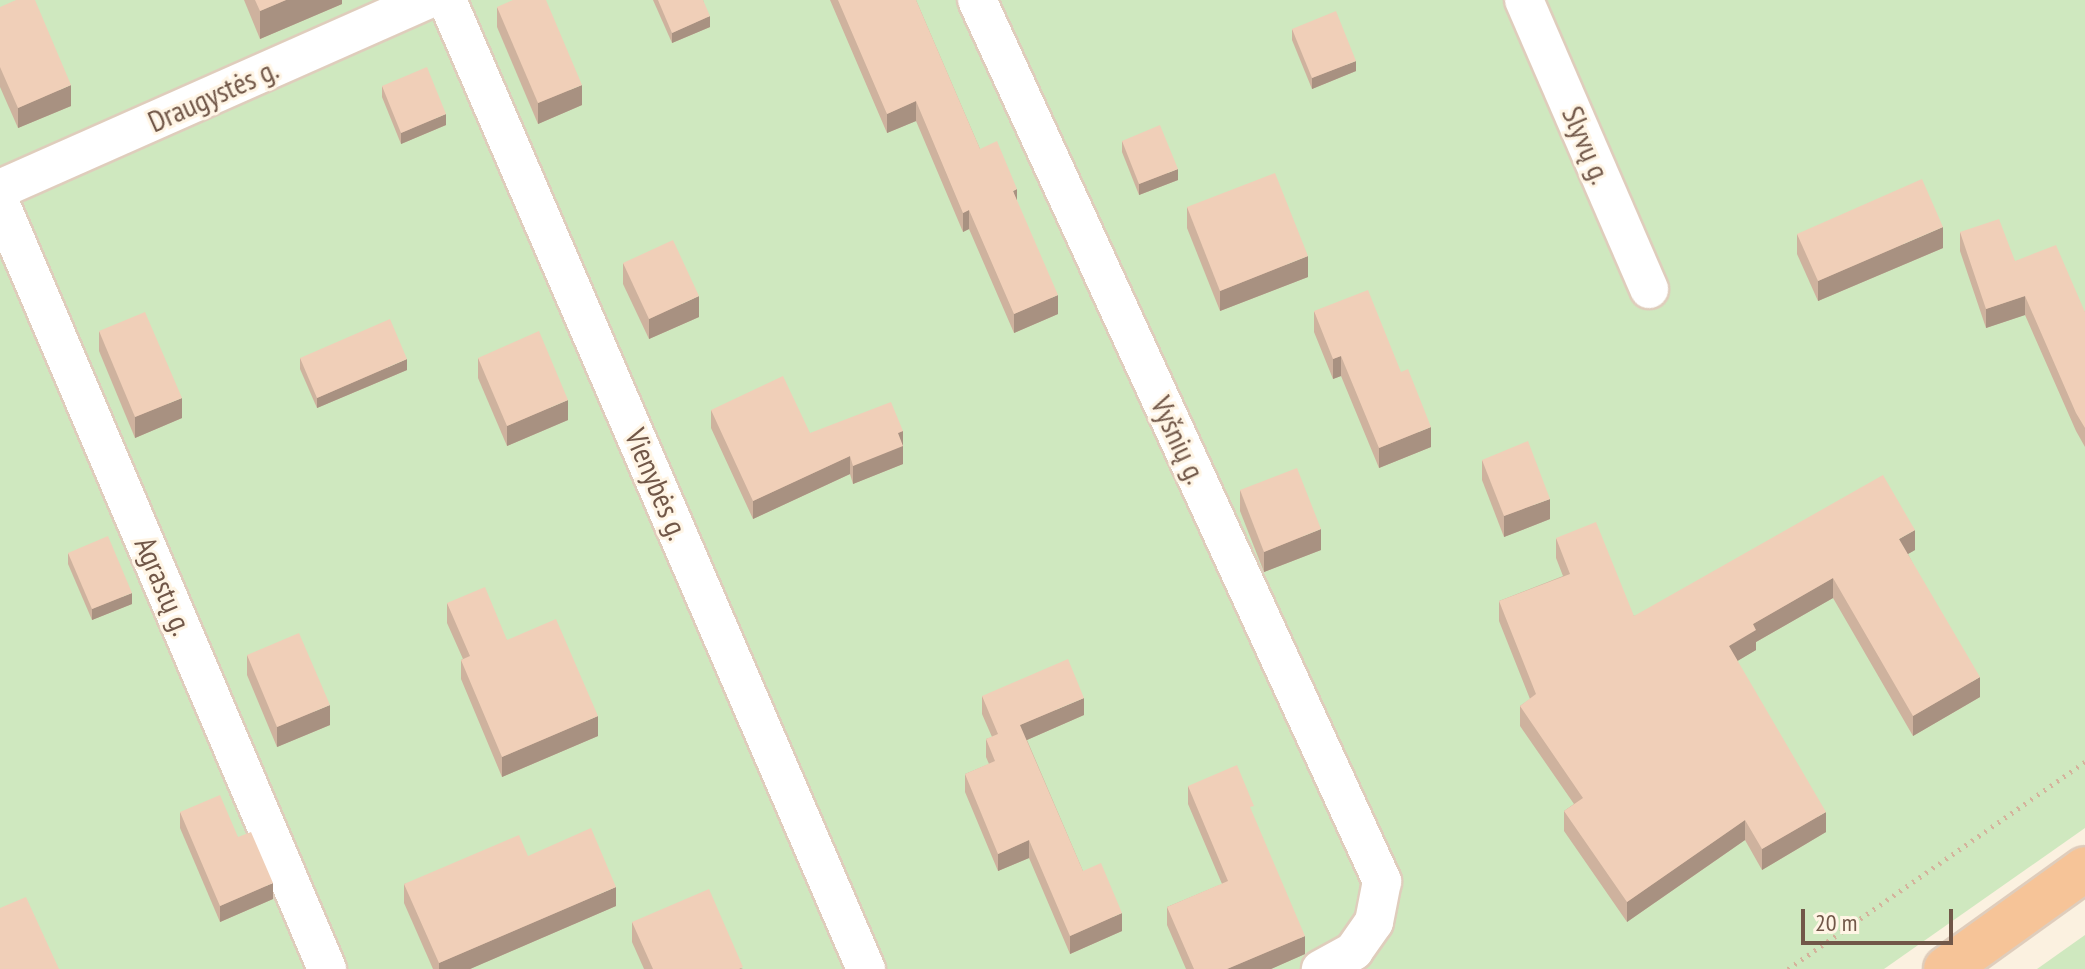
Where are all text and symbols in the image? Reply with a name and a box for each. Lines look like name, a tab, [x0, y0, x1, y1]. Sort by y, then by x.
street label: Draugystės g.	[142, 50, 284, 140]
street label: Slyvų g.	[1555, 101, 1619, 189]
street label: Vyšnių g.	[1143, 391, 1215, 489]
street label: Vienybės g.	[617, 423, 697, 545]
street label: Agrastų g.	[127, 532, 201, 640]
scale bar	[1805, 893, 1957, 943]
text: 20 m	[1815, 907, 1857, 938]

